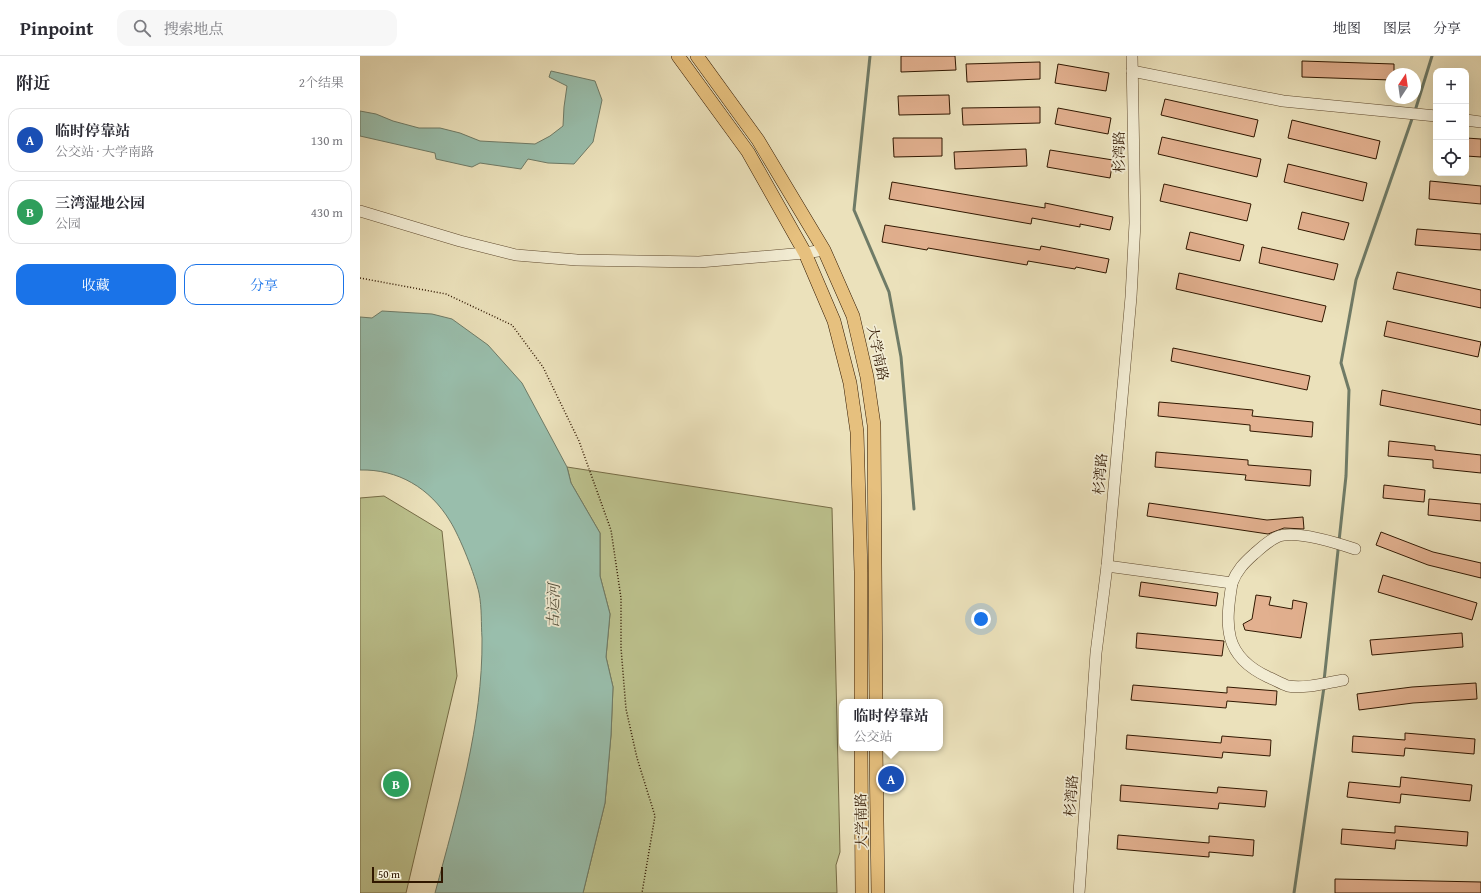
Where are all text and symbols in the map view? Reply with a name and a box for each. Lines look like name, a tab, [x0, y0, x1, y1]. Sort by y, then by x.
search box	[117, 10, 397, 46]
text: Pinpoint	[20, 14, 93, 42]
icon: search	[131, 17, 153, 39]
text: 搜索地点	[163, 18, 223, 39]
text: 地图	[1333, 18, 1361, 38]
text: 图层	[1383, 18, 1411, 38]
text: 分享	[1433, 18, 1461, 38]
north arrow	[1385, 68, 1421, 104]
map controls	[1433, 68, 1469, 176]
button: +	[1433, 68, 1469, 104]
text: 附近	[16, 70, 50, 95]
text: 2个结果	[299, 73, 344, 92]
button: −	[1433, 104, 1469, 140]
text: 临时停靠站	[55, 120, 130, 141]
text: A	[26, 131, 34, 150]
text: 130 m	[311, 131, 343, 150]
street label: 杉湾路	[1109, 131, 1129, 173]
button: locate	[1433, 140, 1469, 176]
text: 公交站 · 大学南路	[55, 142, 154, 161]
text: 三湾湿地公园	[55, 192, 145, 213]
text: B	[26, 203, 34, 222]
text: 430 m	[311, 203, 343, 222]
text: 公园	[55, 214, 81, 233]
button: 收藏	[16, 264, 176, 305]
button: 分享	[184, 264, 344, 305]
street label: 大学南路	[862, 324, 894, 382]
street label: 杉湾路	[1088, 452, 1112, 496]
water label: 古运河	[542, 580, 564, 629]
your location	[971, 609, 991, 629]
popup	[839, 699, 943, 751]
text: 临时停靠站	[853, 705, 929, 726]
text: 公交站	[853, 727, 893, 746]
pin: A	[878, 764, 904, 794]
pin: B	[383, 769, 409, 799]
street label: 杉湾路	[1060, 774, 1082, 818]
street label: 大学南路	[851, 793, 871, 849]
scale bar	[372, 865, 443, 884]
text: 50 m	[378, 866, 400, 882]

